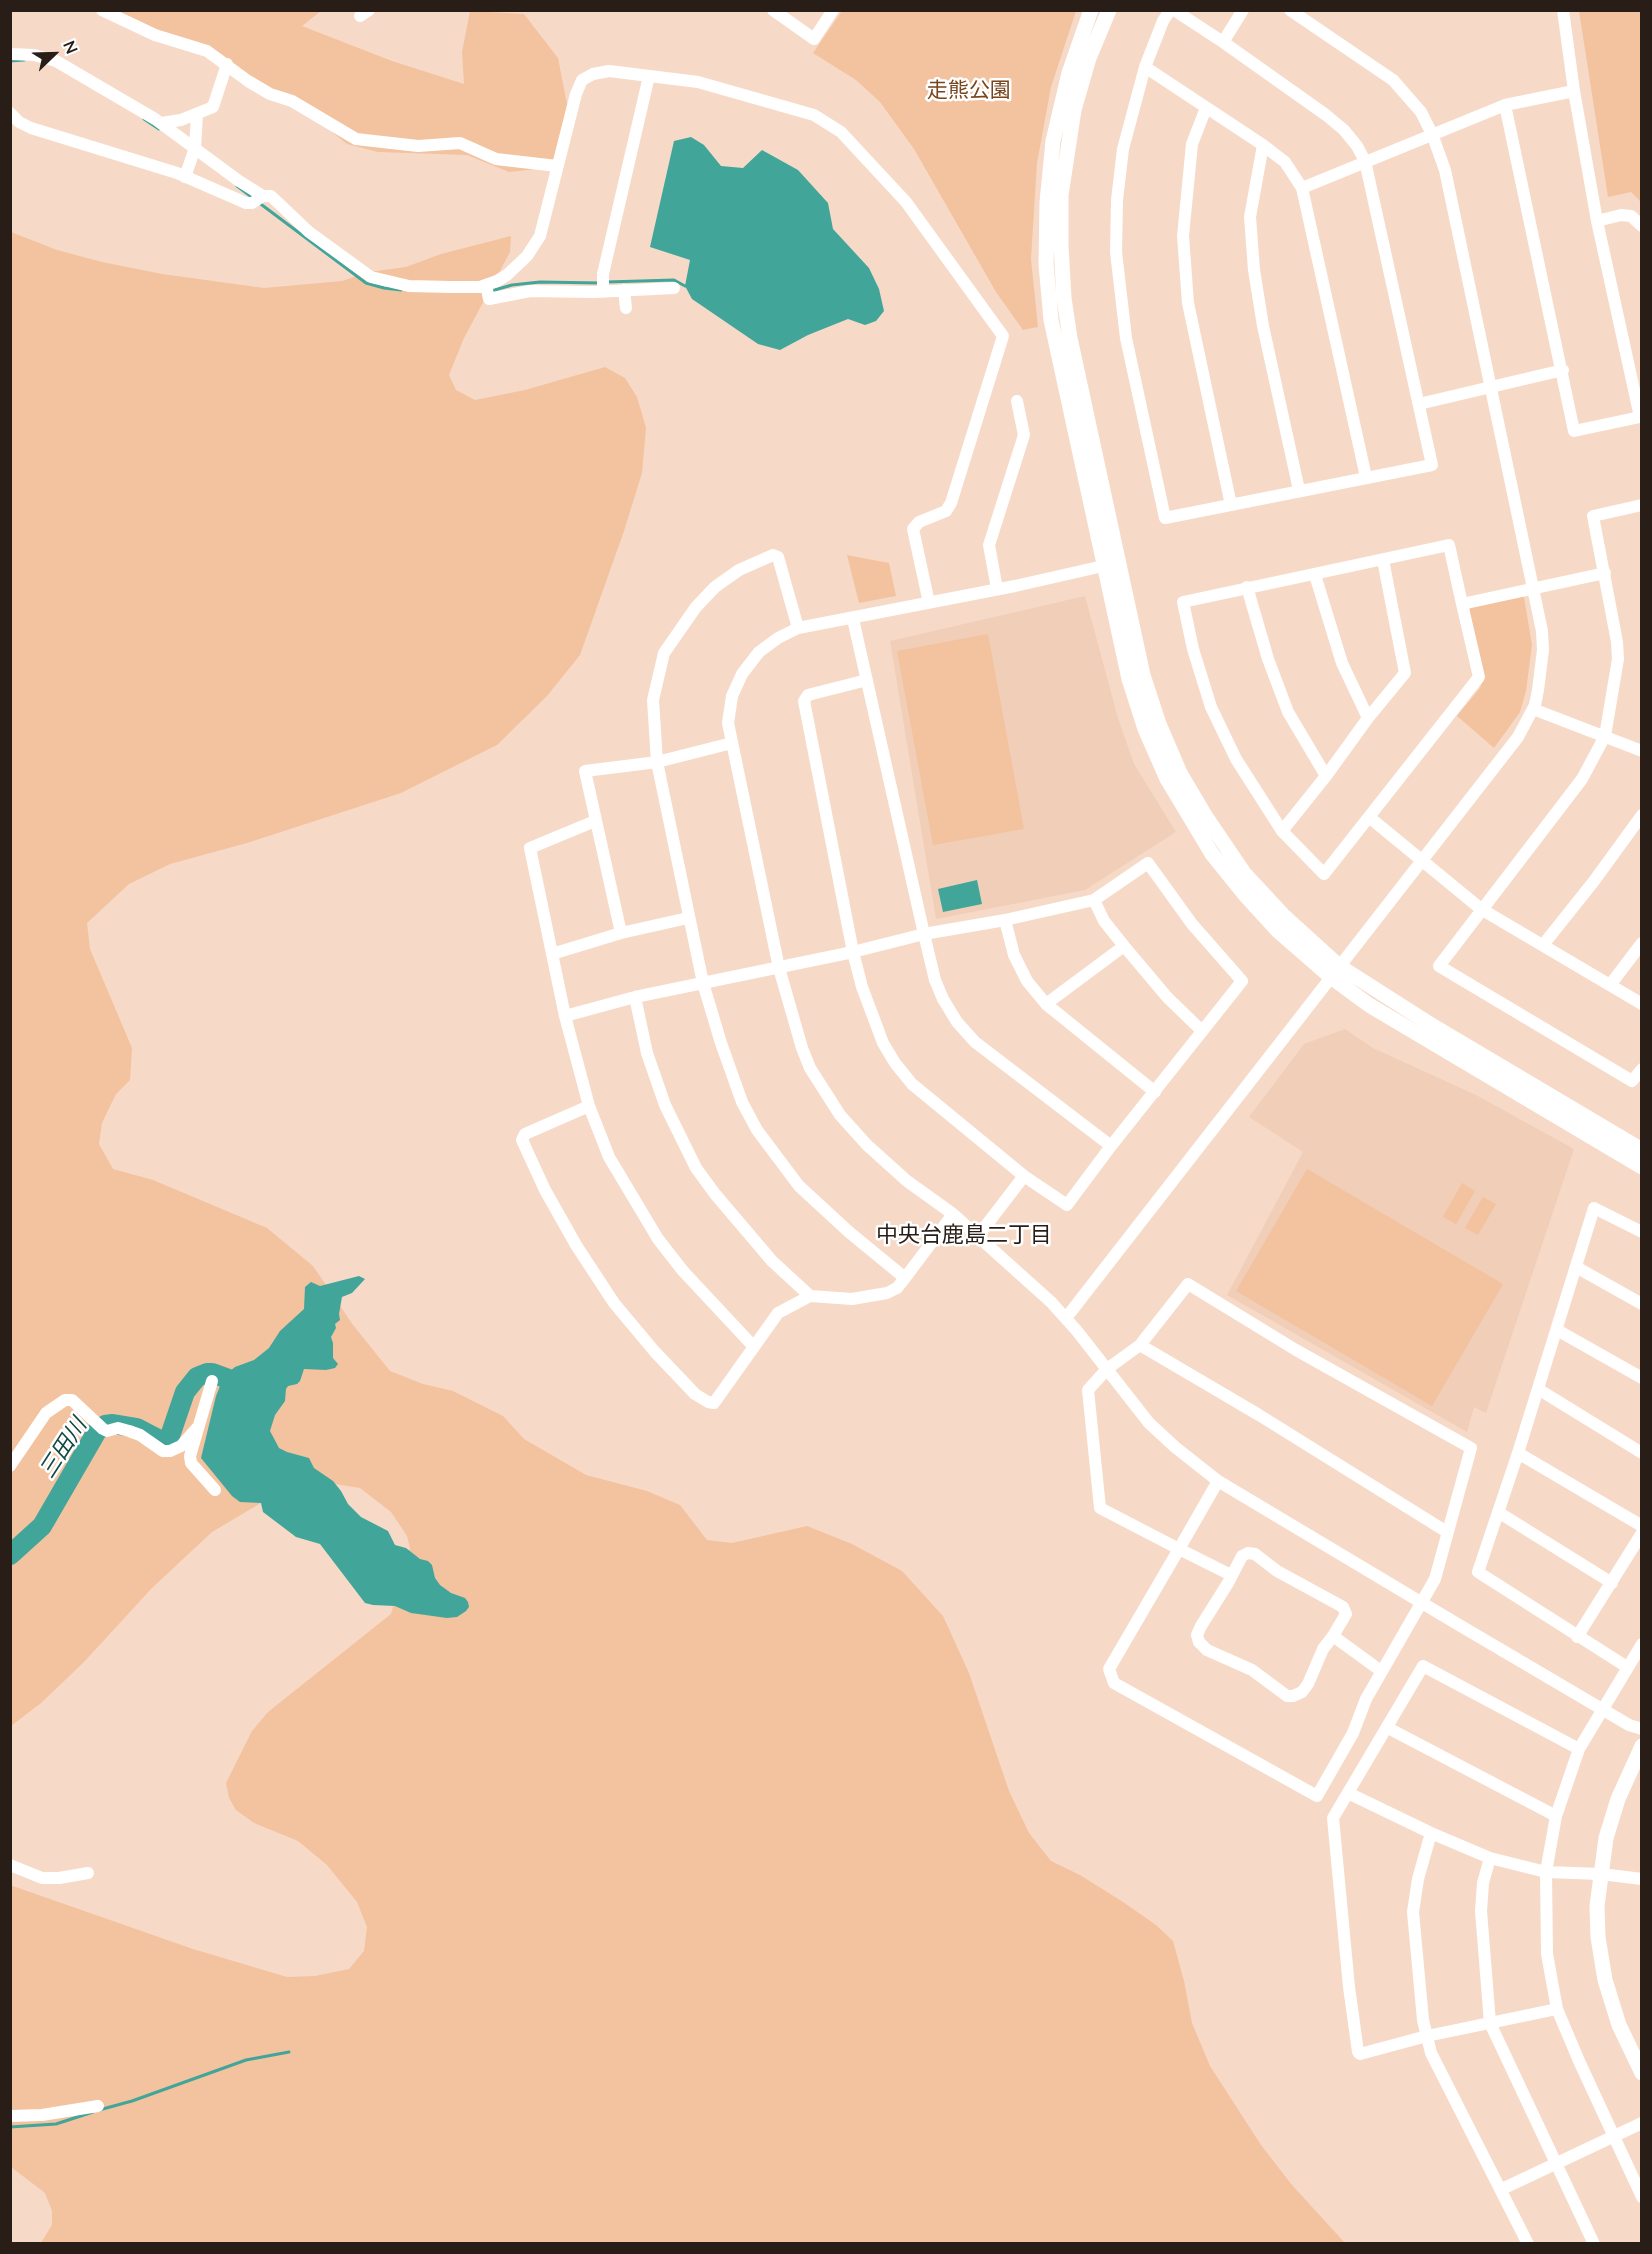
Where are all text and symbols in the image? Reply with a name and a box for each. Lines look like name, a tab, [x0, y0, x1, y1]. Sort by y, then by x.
north arrow	[24, 24, 84, 84]
text: N	[60, 37, 82, 56]
park label: 走熊公園	[927, 77, 1011, 103]
district label: 中央台鹿島二丁目	[876, 1222, 1052, 1248]
water label: 三田川	[34, 1413, 92, 1483]

